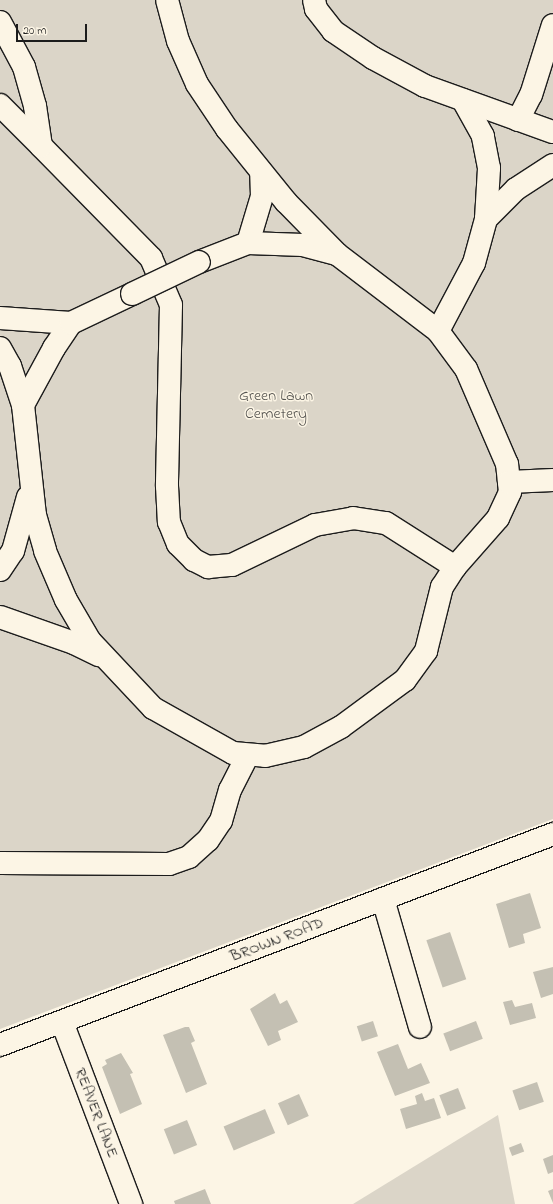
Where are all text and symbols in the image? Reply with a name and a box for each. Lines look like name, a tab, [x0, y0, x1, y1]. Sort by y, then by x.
scale bar	[18, 16, 89, 42]
text: 20 m	[23, 22, 46, 40]
park label: Green Lawn Cemetery	[239, 386, 313, 424]
street label: BROWN ROAD	[228, 913, 326, 967]
street label: REAVER LANE	[70, 1065, 122, 1161]

